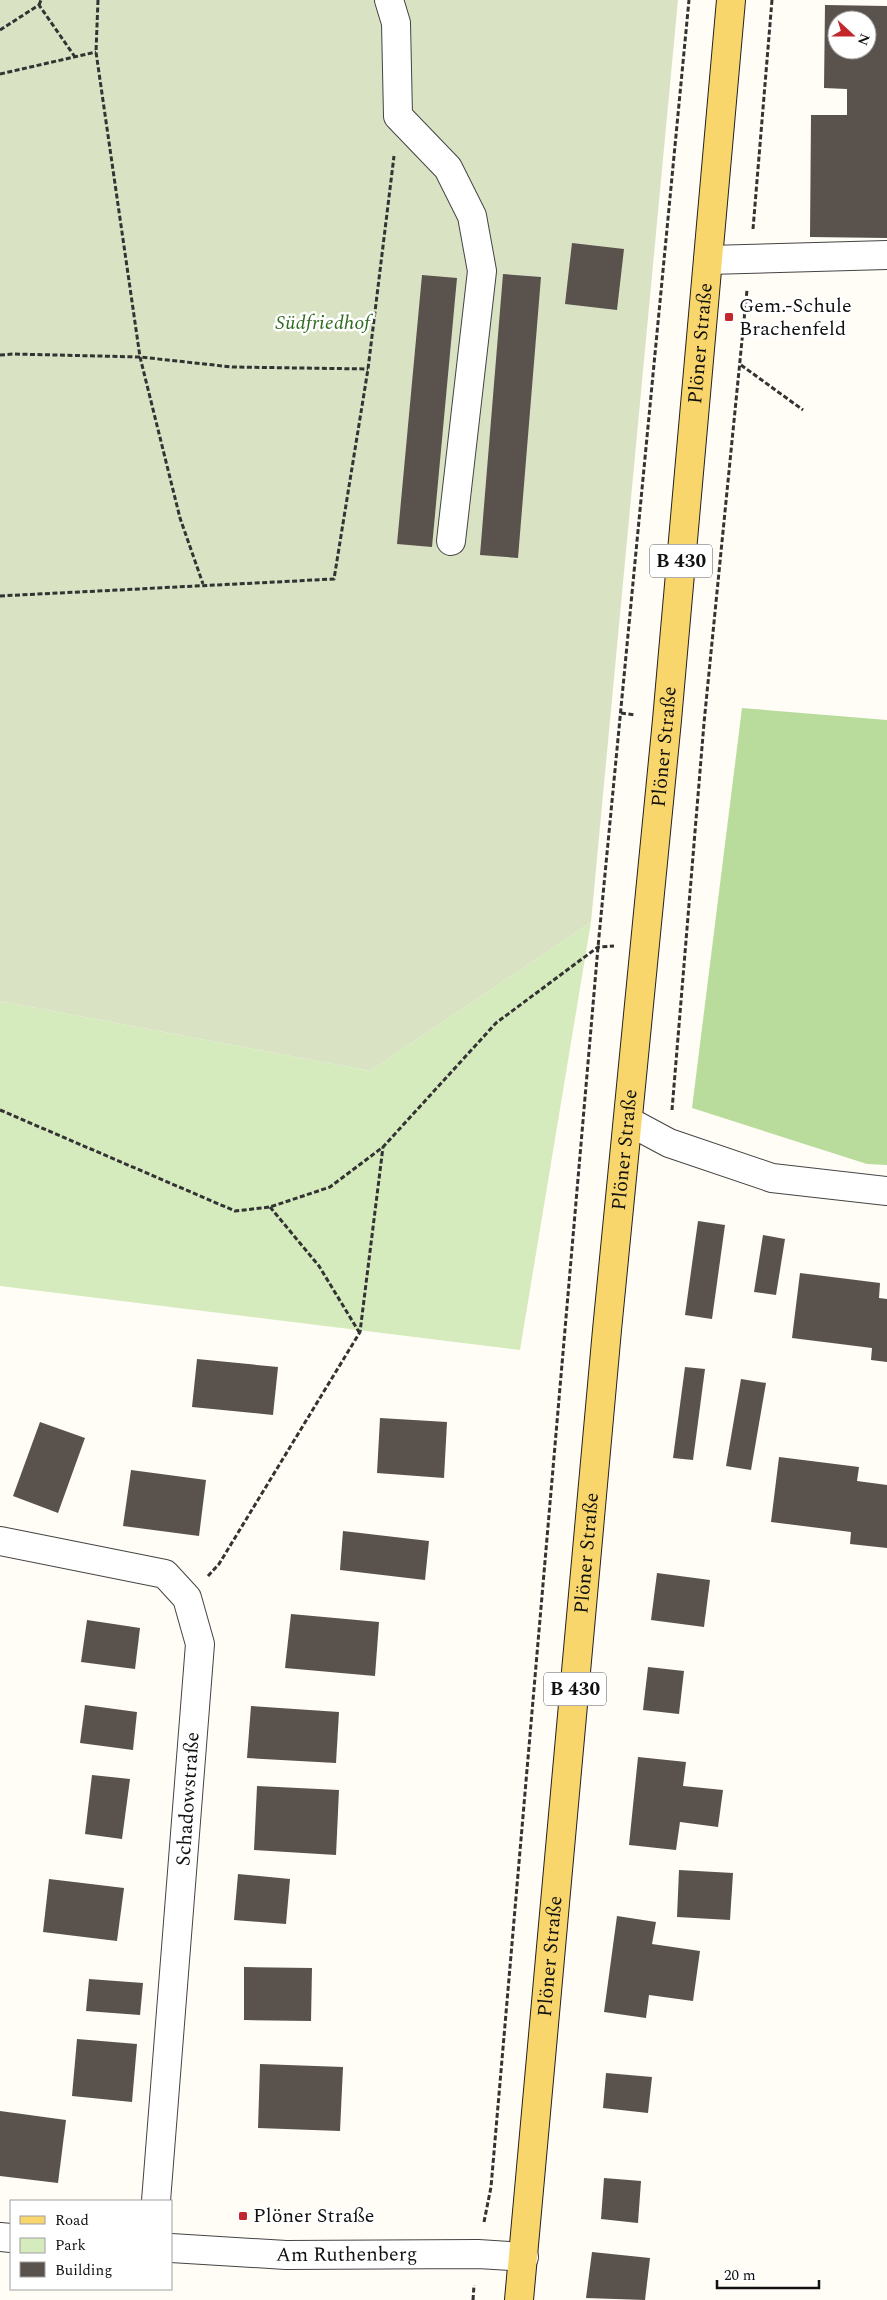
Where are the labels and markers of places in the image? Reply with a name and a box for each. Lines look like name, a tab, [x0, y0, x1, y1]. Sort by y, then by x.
place label: Gem.-Schule Brachenfeld	[739, 291, 852, 344]
marker: Gem.-Schule Brachenfeld	[723, 311, 735, 323]
place label: Plöner Straße	[253, 2201, 374, 2231]
marker: Plöner Straße	[237, 2210, 249, 2222]

